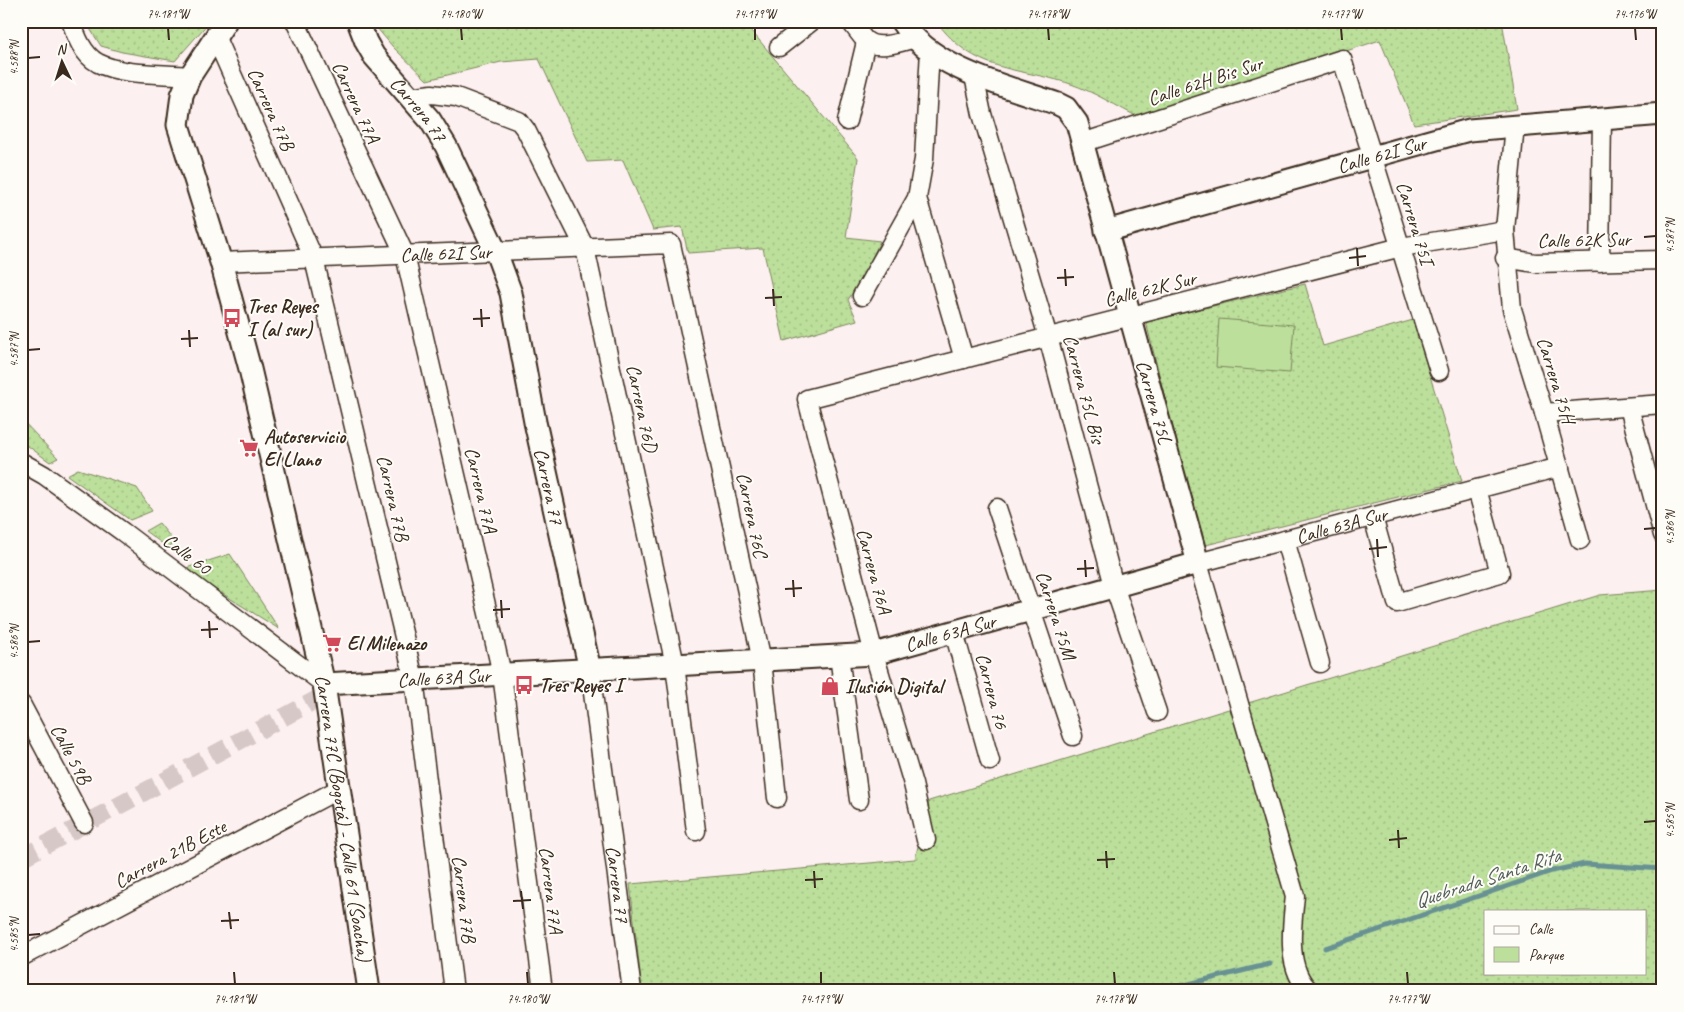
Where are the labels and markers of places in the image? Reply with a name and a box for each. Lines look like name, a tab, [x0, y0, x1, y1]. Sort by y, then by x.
place label: Tres Reyes I (al sur)	[247, 294, 319, 342]
bus stop icon: Tres Reyes I (al sur)	[221, 307, 243, 329]
place label: Autoservicio El Llano	[264, 424, 347, 472]
supermarket icon: Autoservicio El Llano	[238, 437, 260, 459]
place label: El Milenazo	[347, 631, 428, 656]
supermarket icon: El Milenazo	[321, 632, 343, 654]
place label: Tres Reyes I	[539, 673, 627, 698]
bus stop icon: Tres Reyes I	[513, 674, 535, 696]
place label: Ilusión Digital	[845, 674, 947, 699]
shop icon: Ilusión Digital	[819, 675, 841, 697]

